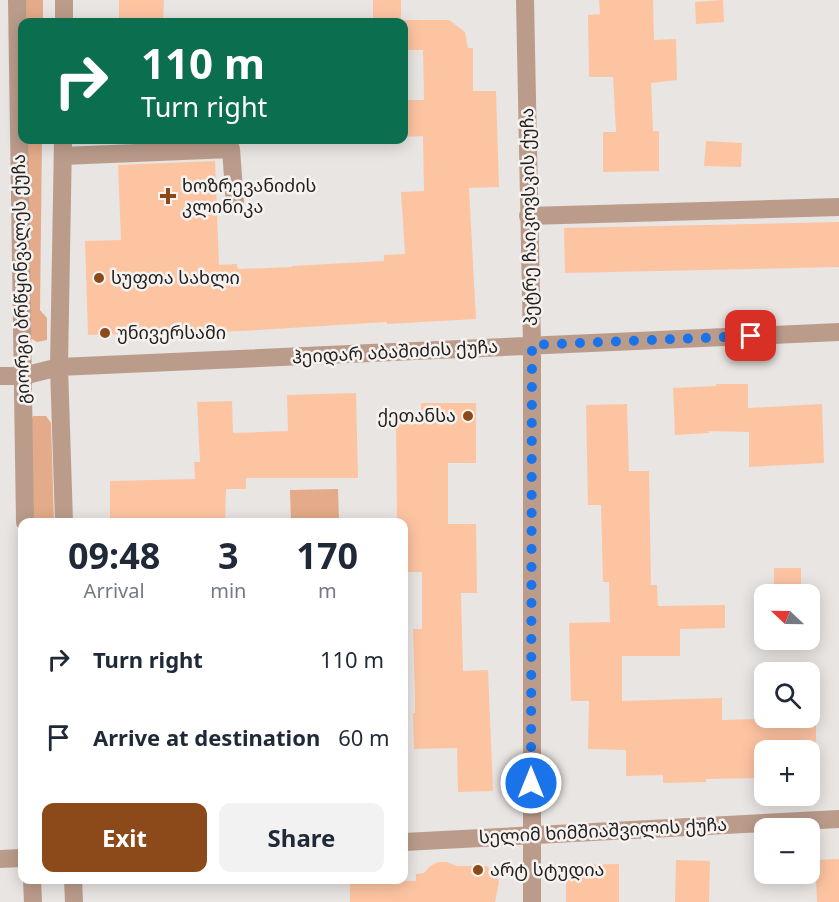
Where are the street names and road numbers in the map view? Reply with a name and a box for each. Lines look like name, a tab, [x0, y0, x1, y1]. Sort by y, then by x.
street label: პეტრე ჩაიკოვსკის ქუჩა	[514, 108, 542, 326]
street label: გიორგი ბრწყინვალეს ქუჩა	[6, 154, 34, 404]
street label: ჰეიდარ აბაშიძის ქუჩა	[291, 334, 499, 368]
street label: სელიმ ხიმშიაშვილის ქუჩა	[478, 812, 728, 848]

